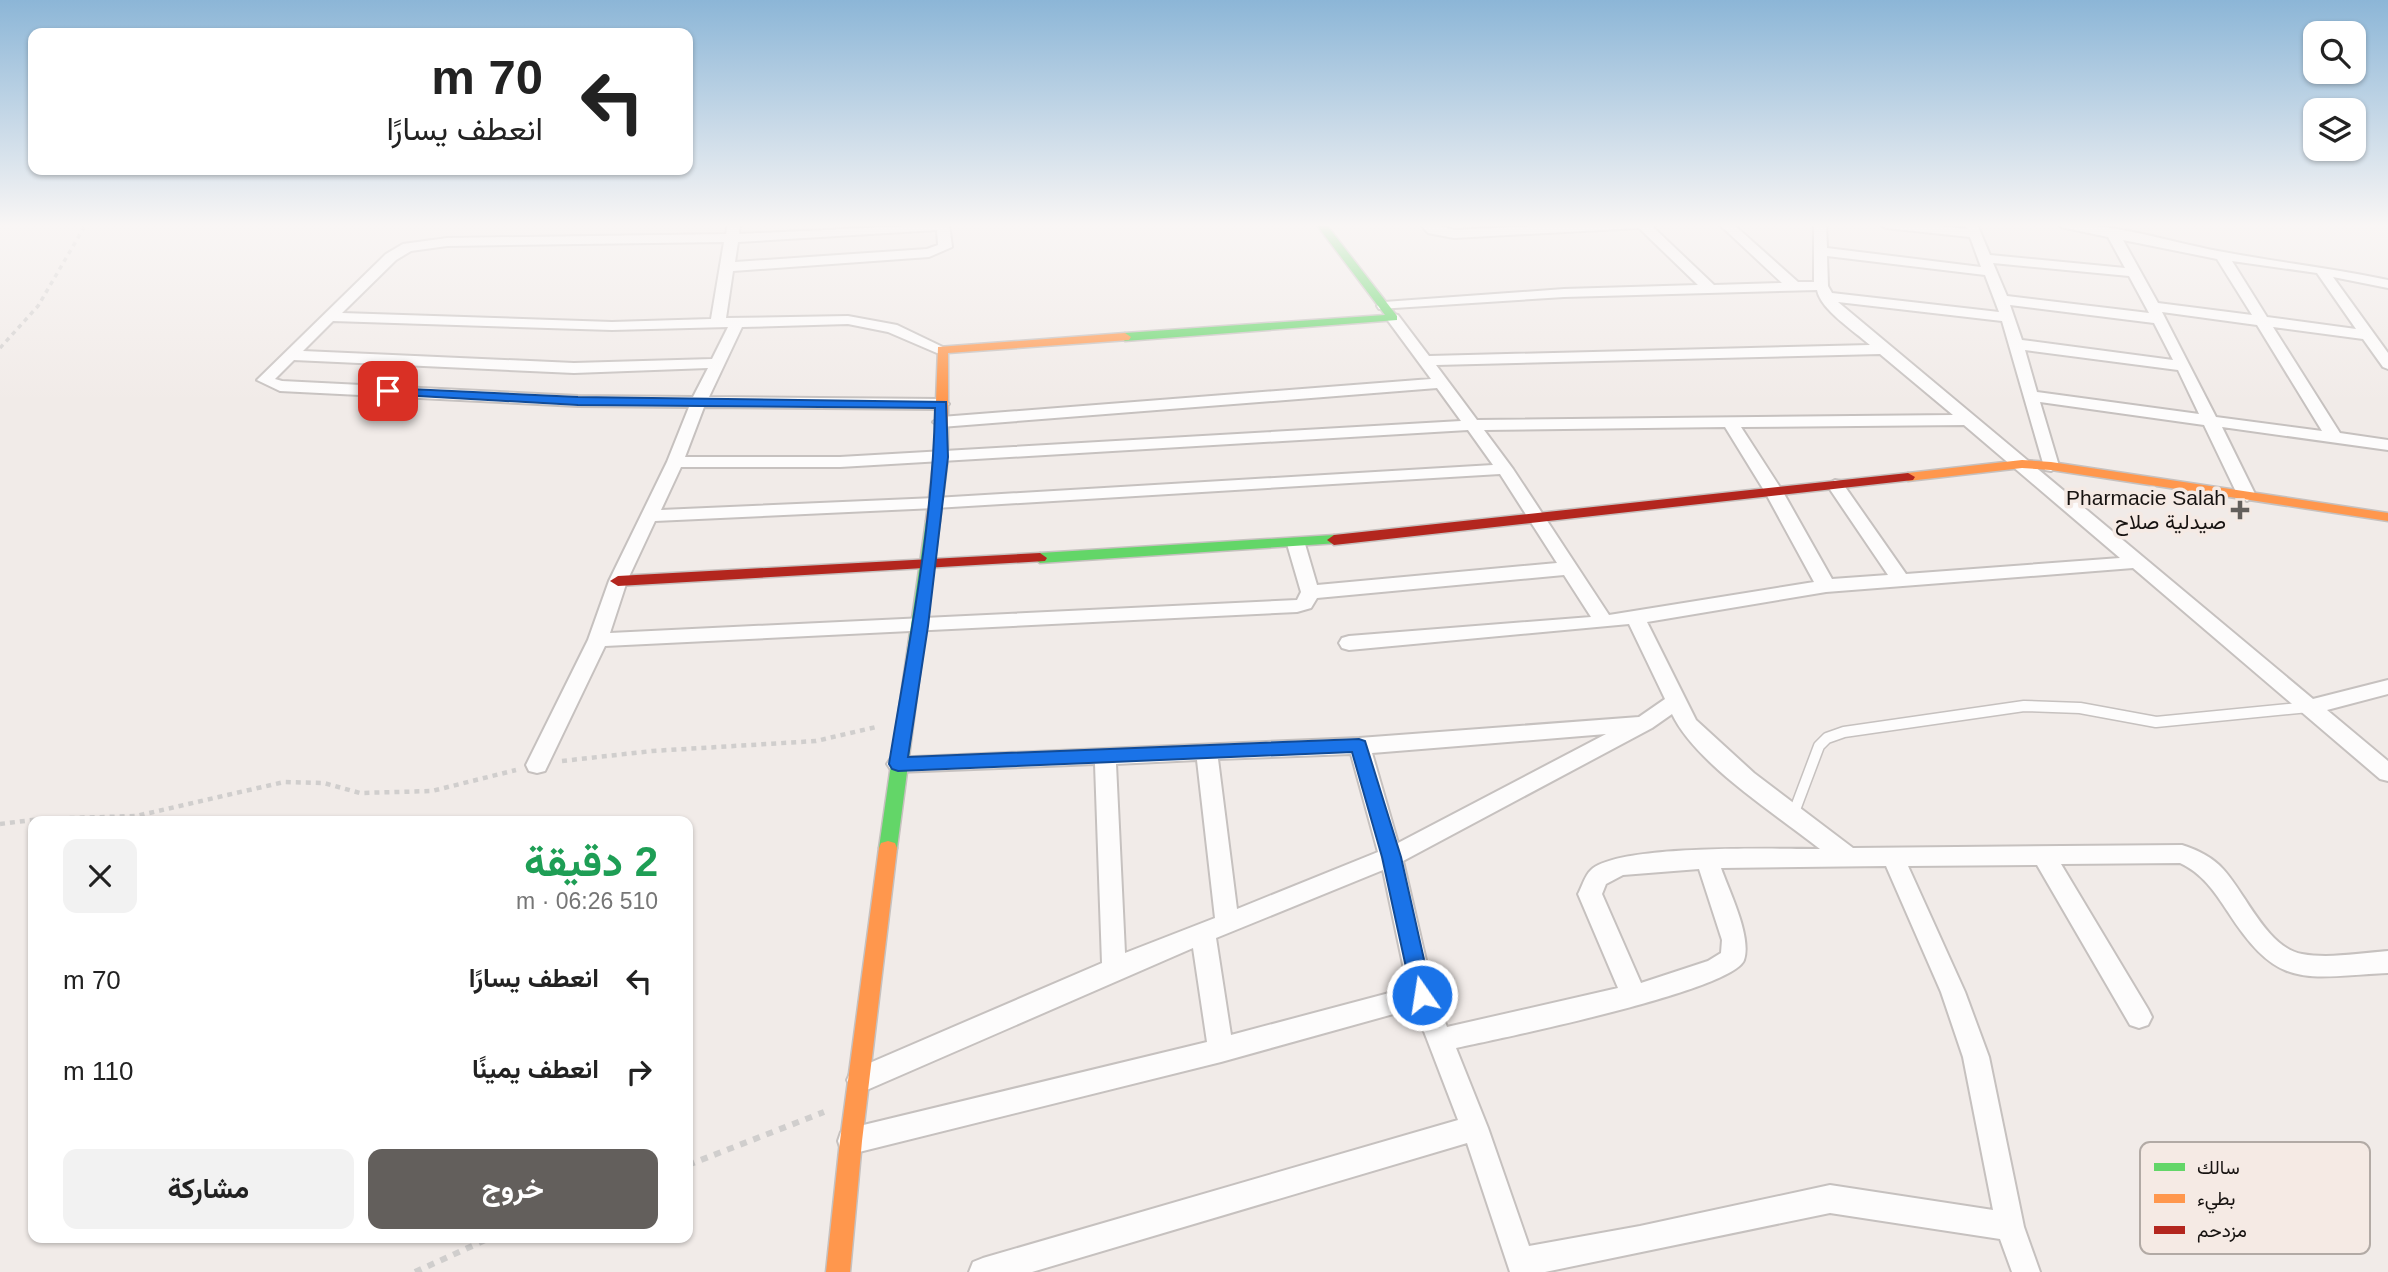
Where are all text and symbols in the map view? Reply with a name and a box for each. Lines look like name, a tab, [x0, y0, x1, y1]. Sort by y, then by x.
map controls	[2303, 21, 2366, 161]
button: search	[2303, 21, 2366, 84]
text: 70 m	[431, 50, 543, 104]
icon: left	[567, 56, 658, 147]
button: layers	[2303, 98, 2366, 161]
text: انعطف يسارًا	[386, 111, 543, 147]
pin	[358, 361, 418, 421]
icon: arrive	[369, 372, 407, 410]
place label: Pharmacie Salah صيدلية صلاح	[2066, 486, 2226, 536]
marker: Pharmacie Salah صيدلية صلاح	[2232, 502, 2248, 518]
text: 2 دقيقة	[524, 838, 658, 885]
button: close	[63, 839, 137, 913]
text: 510 m · 06:26	[516, 888, 658, 914]
position arrow	[1385, 958, 1459, 1032]
icon: left	[620, 962, 658, 1000]
text: انعطف يسارًا	[469, 963, 599, 993]
text: 70 m	[63, 965, 121, 995]
icon: right	[620, 1053, 658, 1091]
text: انعطف يمينًا	[472, 1054, 599, 1084]
text: 110 m	[63, 1056, 133, 1086]
legend	[2140, 1142, 2370, 1254]
button: مشاركة	[63, 1149, 354, 1229]
button: خروج	[368, 1149, 658, 1229]
text: سالك	[2197, 1157, 2240, 1178]
text: بطيء	[2197, 1188, 2235, 1214]
text: مزدحم	[2197, 1220, 2247, 1243]

